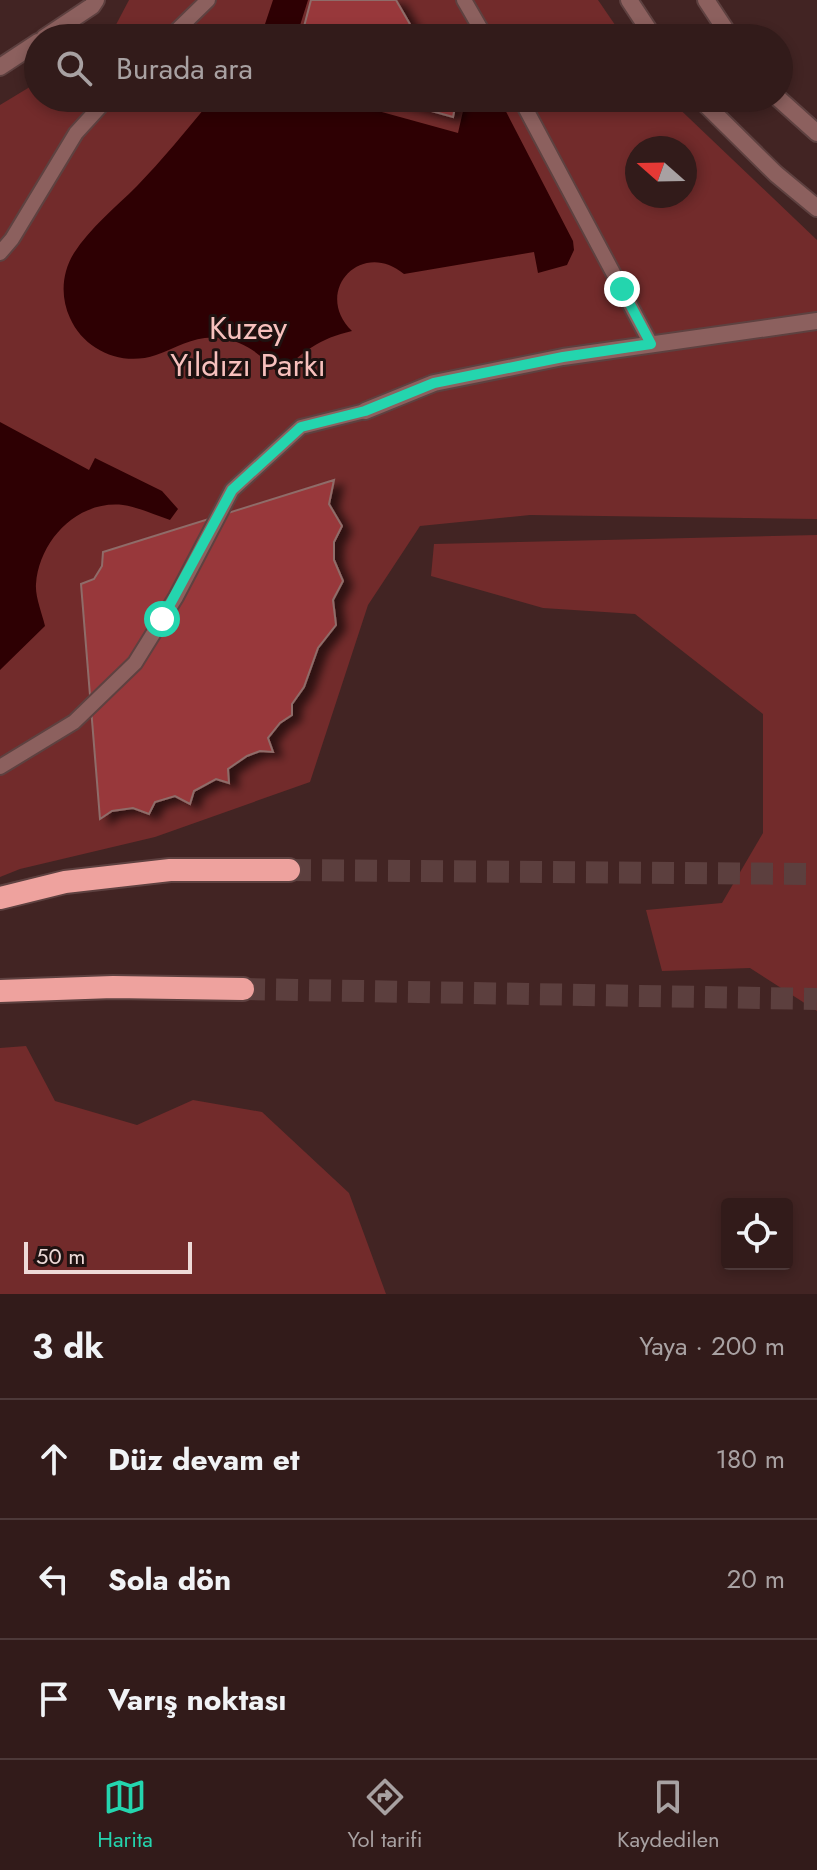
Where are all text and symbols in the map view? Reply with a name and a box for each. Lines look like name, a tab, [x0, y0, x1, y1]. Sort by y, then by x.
search box	[24, 24, 793, 112]
icon: search	[52, 46, 96, 90]
text: Burada ara	[116, 47, 253, 90]
north arrow	[625, 136, 697, 208]
route end	[604, 271, 640, 307]
park label: Kuzey Yıldızı Parkı	[170, 305, 326, 388]
route start	[144, 601, 180, 637]
map controls	[721, 1198, 793, 1270]
button: locate	[721, 1198, 793, 1270]
scale bar	[24, 1238, 192, 1274]
text: 50 m	[36, 1240, 85, 1272]
text: 3 dk	[32, 1322, 104, 1371]
text: Yaya · 200 m	[639, 1327, 785, 1365]
icon: ahead	[32, 1437, 76, 1481]
text: Düz devam et	[108, 1438, 299, 1481]
text: 180 m	[715, 1440, 785, 1478]
icon: left	[32, 1557, 76, 1601]
text: Sola dön	[108, 1558, 231, 1601]
text: 20 m	[727, 1560, 785, 1598]
icon: arrive	[32, 1677, 76, 1721]
text: Varış noktası	[108, 1678, 286, 1721]
tab: Harita	[97, 1775, 153, 1855]
tab: Yol tarifi	[347, 1775, 422, 1855]
tab: Kaydedilen	[617, 1775, 720, 1855]

